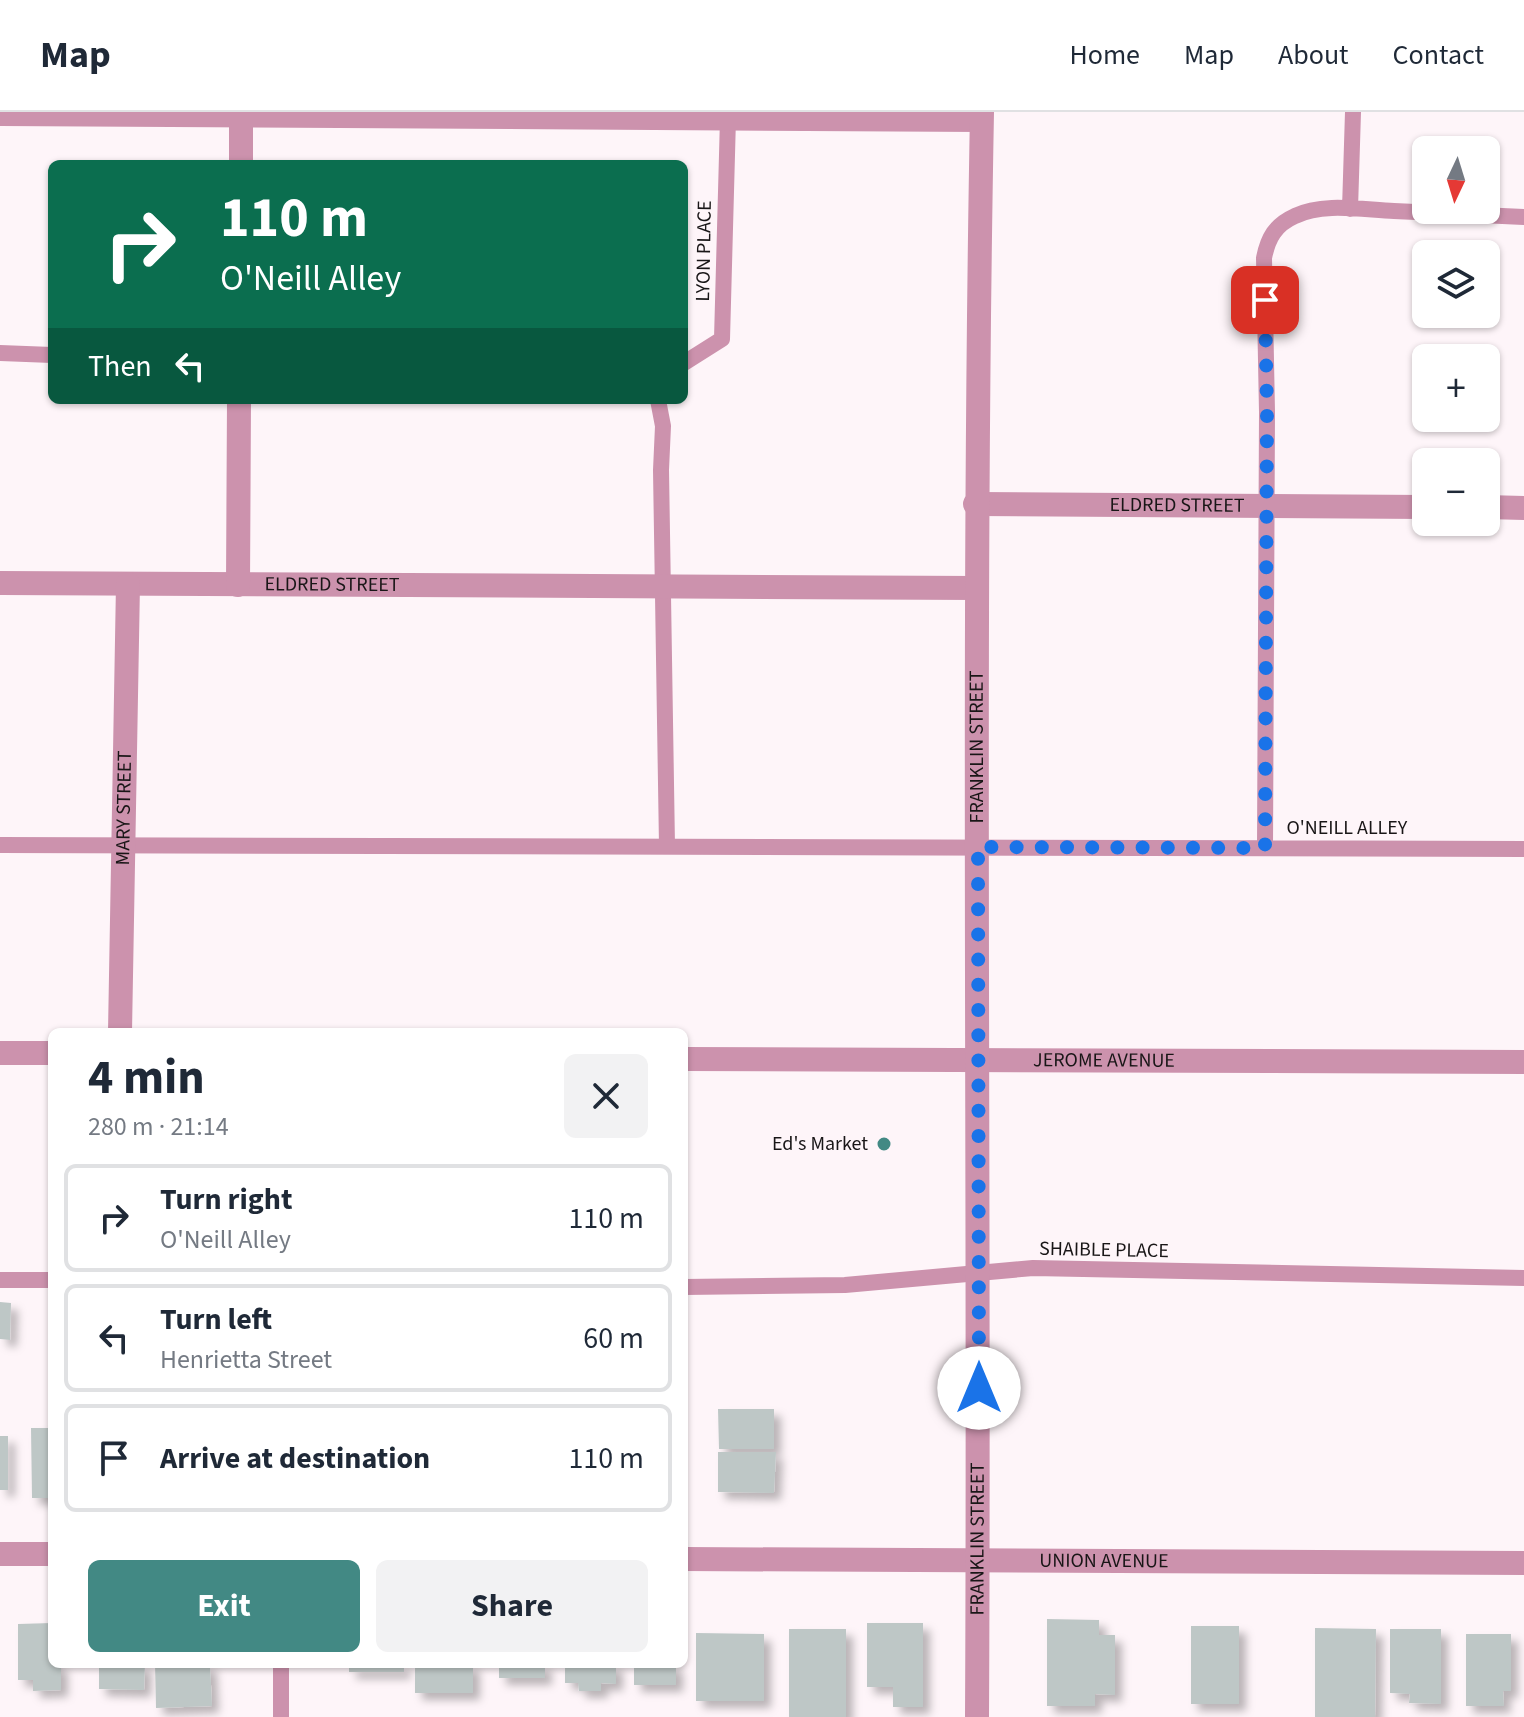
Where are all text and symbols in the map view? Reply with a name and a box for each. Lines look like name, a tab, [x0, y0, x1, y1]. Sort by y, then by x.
text: Map	[40, 28, 111, 82]
text: Home	[1069, 35, 1140, 75]
text: Map	[1184, 35, 1234, 75]
text: About	[1278, 35, 1349, 75]
text: Contact	[1393, 35, 1484, 75]
north arrow	[1412, 136, 1500, 224]
map controls	[1412, 136, 1500, 536]
text: 110 m	[220, 179, 368, 258]
icon: right	[88, 192, 192, 296]
street label: LYON PLACE	[689, 200, 719, 302]
button: layers	[1412, 240, 1500, 328]
text: O'Neill Alley	[220, 253, 401, 304]
pin	[1231, 266, 1299, 334]
icon: arrive	[1243, 278, 1287, 322]
icon: left	[168, 344, 212, 388]
button: +	[1412, 344, 1500, 432]
text: Then	[88, 345, 152, 388]
button: −	[1412, 448, 1500, 536]
street label: ELDRED STREET	[1109, 491, 1245, 520]
street label: ELDRED STREET	[264, 570, 400, 599]
street label: FRANKLIN STREET	[963, 670, 991, 823]
street label: MARY STREET	[109, 750, 139, 866]
street label: O'NEILL ALLEY	[1287, 814, 1408, 842]
text: 4 min	[88, 1044, 205, 1112]
street label: JEROME AVENUE	[1033, 1046, 1175, 1075]
button: close	[564, 1054, 648, 1138]
text: 280 m · 21:14	[88, 1108, 229, 1145]
place label: Ed's Market	[772, 1130, 868, 1158]
marker: Ed's Market	[875, 1135, 893, 1153]
text: Turn right	[160, 1178, 292, 1221]
icon: right	[92, 1196, 136, 1240]
text: 110 m	[568, 1197, 644, 1240]
text: O'Neill Alley	[160, 1221, 291, 1258]
street label: SHAIBLE PLACE	[1039, 1235, 1169, 1265]
text: Turn left	[160, 1298, 272, 1341]
icon: left	[92, 1316, 136, 1360]
text: 60 m	[583, 1317, 644, 1360]
text: Henrietta Street	[160, 1341, 332, 1378]
position arrow	[937, 1346, 1021, 1430]
icon: arrive	[92, 1436, 136, 1480]
text: Arrive at destination	[160, 1437, 430, 1480]
text: 110 m	[568, 1437, 644, 1480]
street label: FRANKLIN STREET	[963, 1462, 992, 1615]
street label: UNION AVENUE	[1039, 1547, 1169, 1575]
button: Exit	[88, 1560, 360, 1652]
button: Share	[376, 1560, 648, 1652]

